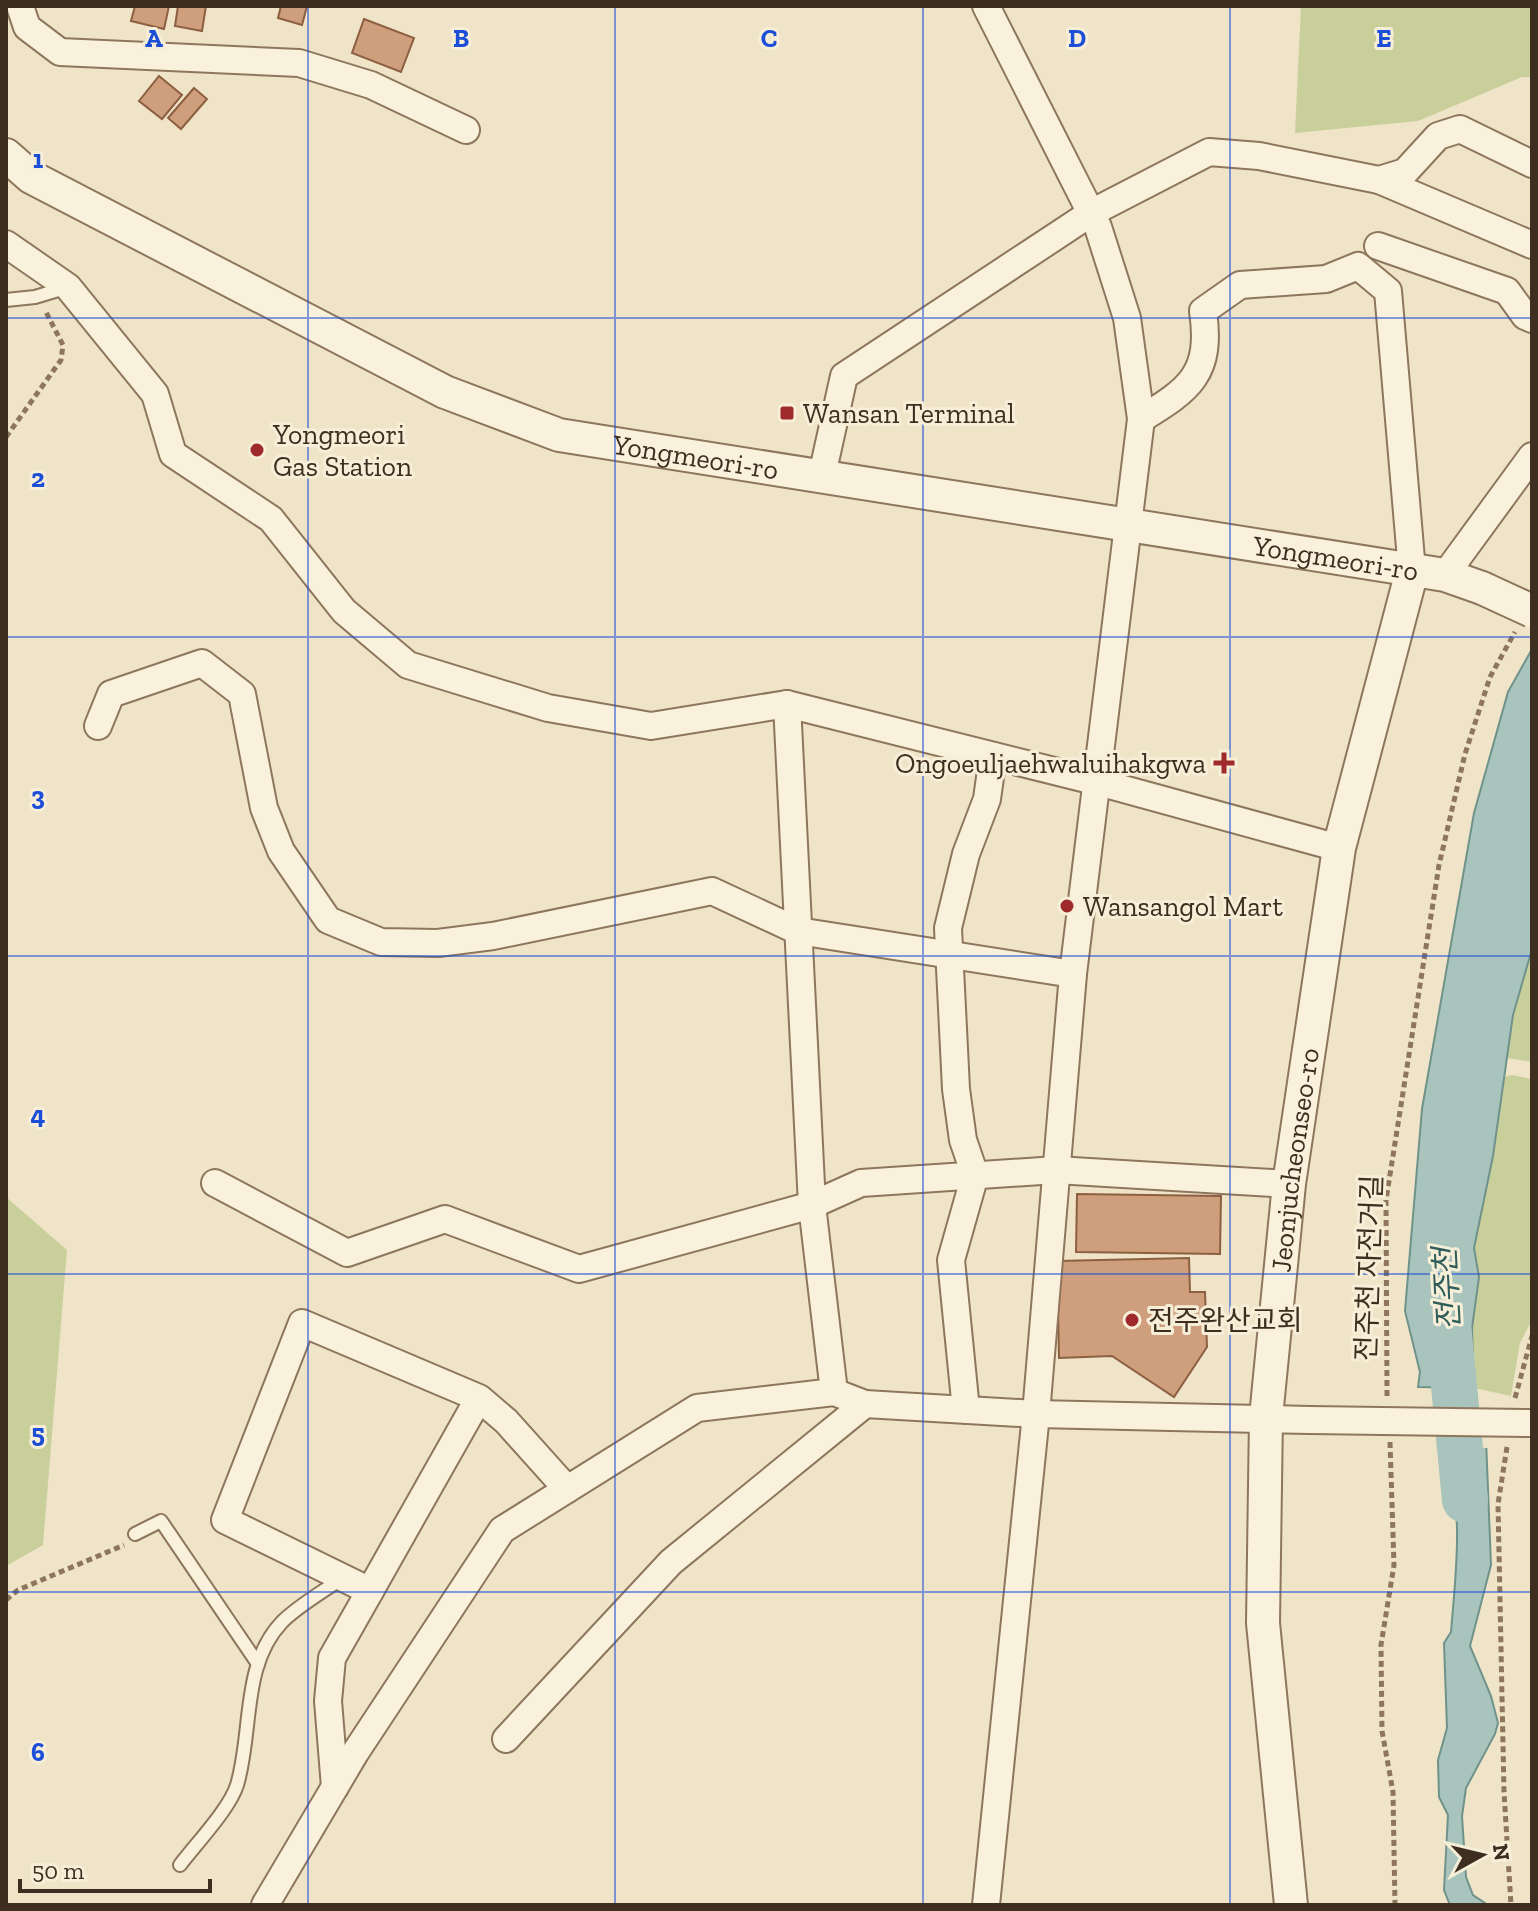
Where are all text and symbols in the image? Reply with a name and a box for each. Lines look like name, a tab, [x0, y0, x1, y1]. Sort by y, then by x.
text: A	[145, 22, 163, 54]
text: B	[453, 22, 469, 54]
text: C	[761, 22, 777, 54]
text: D	[1068, 22, 1086, 54]
text: E	[1376, 22, 1392, 54]
text: 1	[33, 143, 44, 175]
place label: Wansan Terminal	[803, 397, 1015, 430]
marker: Wansan Terminal	[778, 404, 796, 422]
place label: Yongmeori Gas Station	[272, 418, 412, 483]
street label: Yongmeori-ro	[610, 427, 781, 486]
marker: Yongmeori Gas Station	[248, 441, 266, 459]
text: 2	[31, 462, 45, 494]
street label: Yongmeori-ro	[1250, 528, 1421, 587]
place label: Ongoeuljaehwaluihakgwa	[895, 747, 1206, 780]
marker: Ongoeuljaehwaluihakgwa	[1213, 752, 1235, 774]
text: 3	[31, 780, 45, 812]
place label: Wansangol Mart	[1083, 890, 1284, 923]
marker: Wansangol Mart	[1058, 897, 1076, 915]
street label: Jeonjucheonseo-ro	[1264, 1046, 1326, 1274]
text: 4	[31, 1099, 46, 1131]
street label: 전주천 자전거길	[1349, 1174, 1389, 1362]
water label: 전주천	[1427, 1243, 1467, 1331]
place label: 전주완산교회	[1148, 1304, 1303, 1337]
marker: 전주완산교회	[1123, 1311, 1141, 1329]
text: 5	[31, 1417, 45, 1449]
text: 6	[31, 1736, 45, 1768]
north arrow	[1442, 1815, 1522, 1895]
text: N	[1487, 1842, 1516, 1863]
scale bar	[20, 1843, 210, 1893]
text: 50 m	[32, 1856, 85, 1885]

